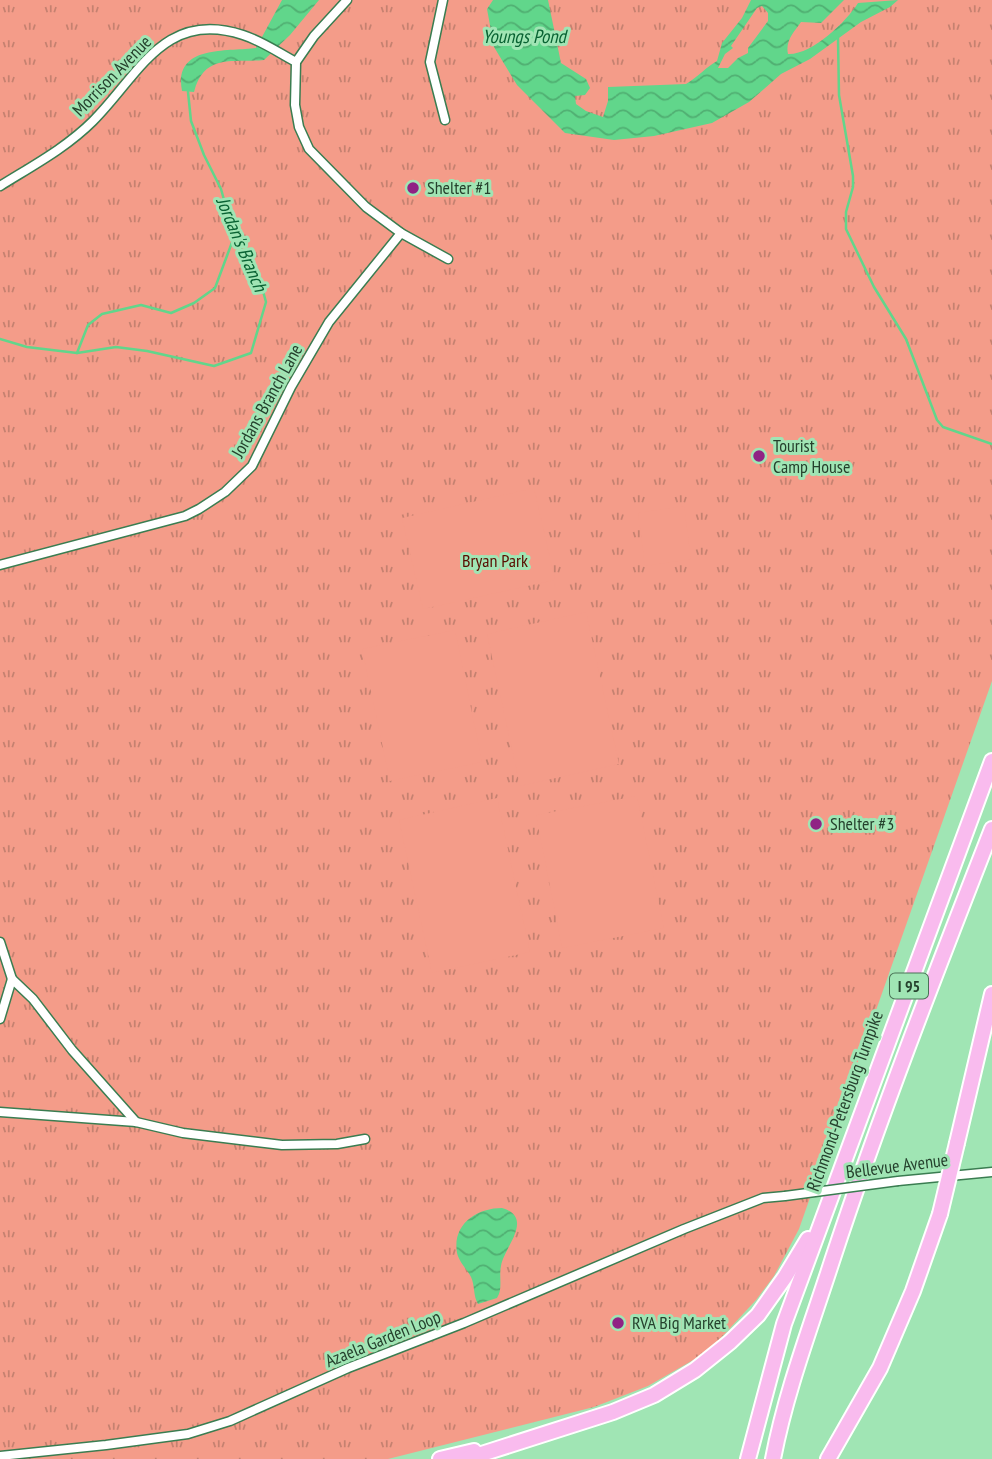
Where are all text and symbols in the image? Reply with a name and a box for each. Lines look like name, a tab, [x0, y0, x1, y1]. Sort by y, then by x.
water label: Youngs Pond	[482, 24, 569, 48]
street label: Morrison Avenue	[67, 30, 156, 121]
place label: Shelter #1	[427, 176, 491, 199]
marker: Shelter #1	[405, 180, 421, 196]
water label: Jordan's Branch	[211, 192, 273, 296]
street label: Jordans Branch Lane	[225, 340, 307, 462]
place label: Tourist Camp House	[773, 434, 850, 478]
marker: Tourist Camp House	[751, 448, 767, 464]
park label: Bryan Park	[462, 549, 528, 572]
place label: Shelter #3	[830, 812, 894, 835]
marker: Shelter #3	[808, 816, 824, 832]
road number: I 95	[890, 974, 928, 998]
street label: Richmond-Petersburg Turnpike	[801, 1007, 888, 1194]
street label: Bellevue Avenue	[845, 1148, 949, 1183]
street label: Azaela Garden Loop	[322, 1305, 444, 1372]
place label: RVA Big Market	[632, 1311, 726, 1334]
marker: RVA Big Market	[610, 1315, 626, 1331]

